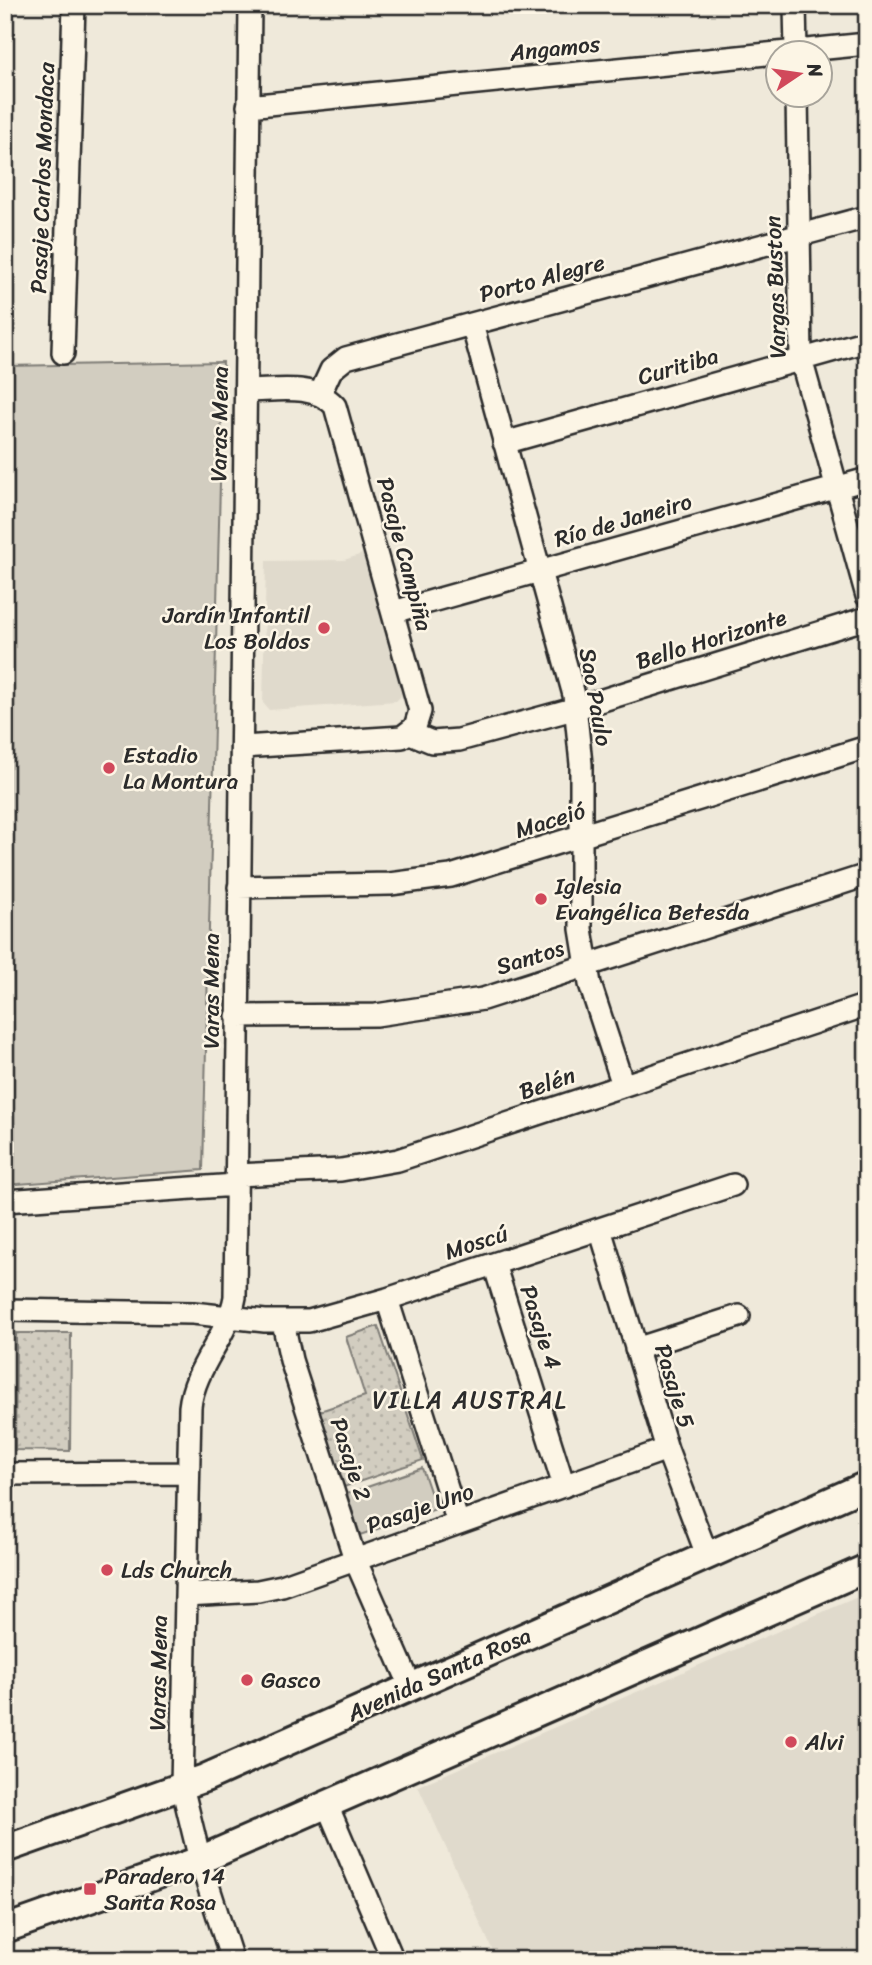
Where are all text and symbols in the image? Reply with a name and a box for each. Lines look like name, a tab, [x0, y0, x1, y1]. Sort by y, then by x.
street label: Angamos	[507, 23, 603, 74]
north arrow	[764, 38, 834, 108]
text: N	[797, 59, 833, 81]
street label: Pasaje Carlos Mondaca	[18, 61, 67, 294]
street label: Vargas Buston	[752, 214, 798, 359]
street label: Porto Alegre	[475, 242, 610, 315]
street label: Curitiba	[633, 335, 724, 398]
street label: Varas Mena	[198, 366, 241, 482]
street label: Pasaje Campiña	[364, 472, 445, 636]
street label: Río de Janeiro	[549, 481, 697, 560]
place label: Jardín Infantil Los Boldos	[162, 595, 310, 662]
street label: Bello Horizonte	[631, 597, 792, 682]
marker: Jardín Infantil Los Boldos	[316, 620, 332, 636]
street label: Sao Paulo	[567, 645, 624, 750]
place label: Estadio La Montura	[123, 735, 238, 802]
marker: Estadio La Montura	[101, 760, 117, 776]
street label: Maceió	[510, 790, 591, 851]
place label: Iglesia Evangélica Betesda	[554, 866, 750, 933]
marker: Iglesia Evangélica Betesda	[533, 891, 549, 907]
street label: Santos	[491, 928, 570, 987]
street label: Varas Mena	[191, 933, 232, 1049]
street label: Belén	[513, 1055, 581, 1112]
street label: Moscú	[439, 1213, 514, 1272]
street label: Pasaje 4	[508, 1280, 573, 1375]
street label: Pasaje 5	[642, 1339, 707, 1433]
district label: VILLA AUSTRAL	[372, 1379, 568, 1421]
street label: Pasaje 2	[318, 1412, 383, 1506]
street label: Pasaje Uno	[361, 1471, 480, 1546]
place label: Lds Church	[121, 1550, 232, 1591]
marker: Lds Church	[99, 1562, 115, 1578]
street label: Varas Mena	[137, 1615, 180, 1731]
street label: Avenida Santa Rosa	[339, 1615, 538, 1734]
place label: Gasco	[261, 1660, 321, 1701]
marker: Gasco	[239, 1672, 255, 1688]
place label: Alvi	[804, 1722, 844, 1763]
marker: Alvi	[783, 1734, 799, 1750]
place label: Paradero 14 Santa Rosa	[104, 1856, 225, 1923]
marker: Paradero 14 Santa Rosa	[82, 1881, 98, 1897]

